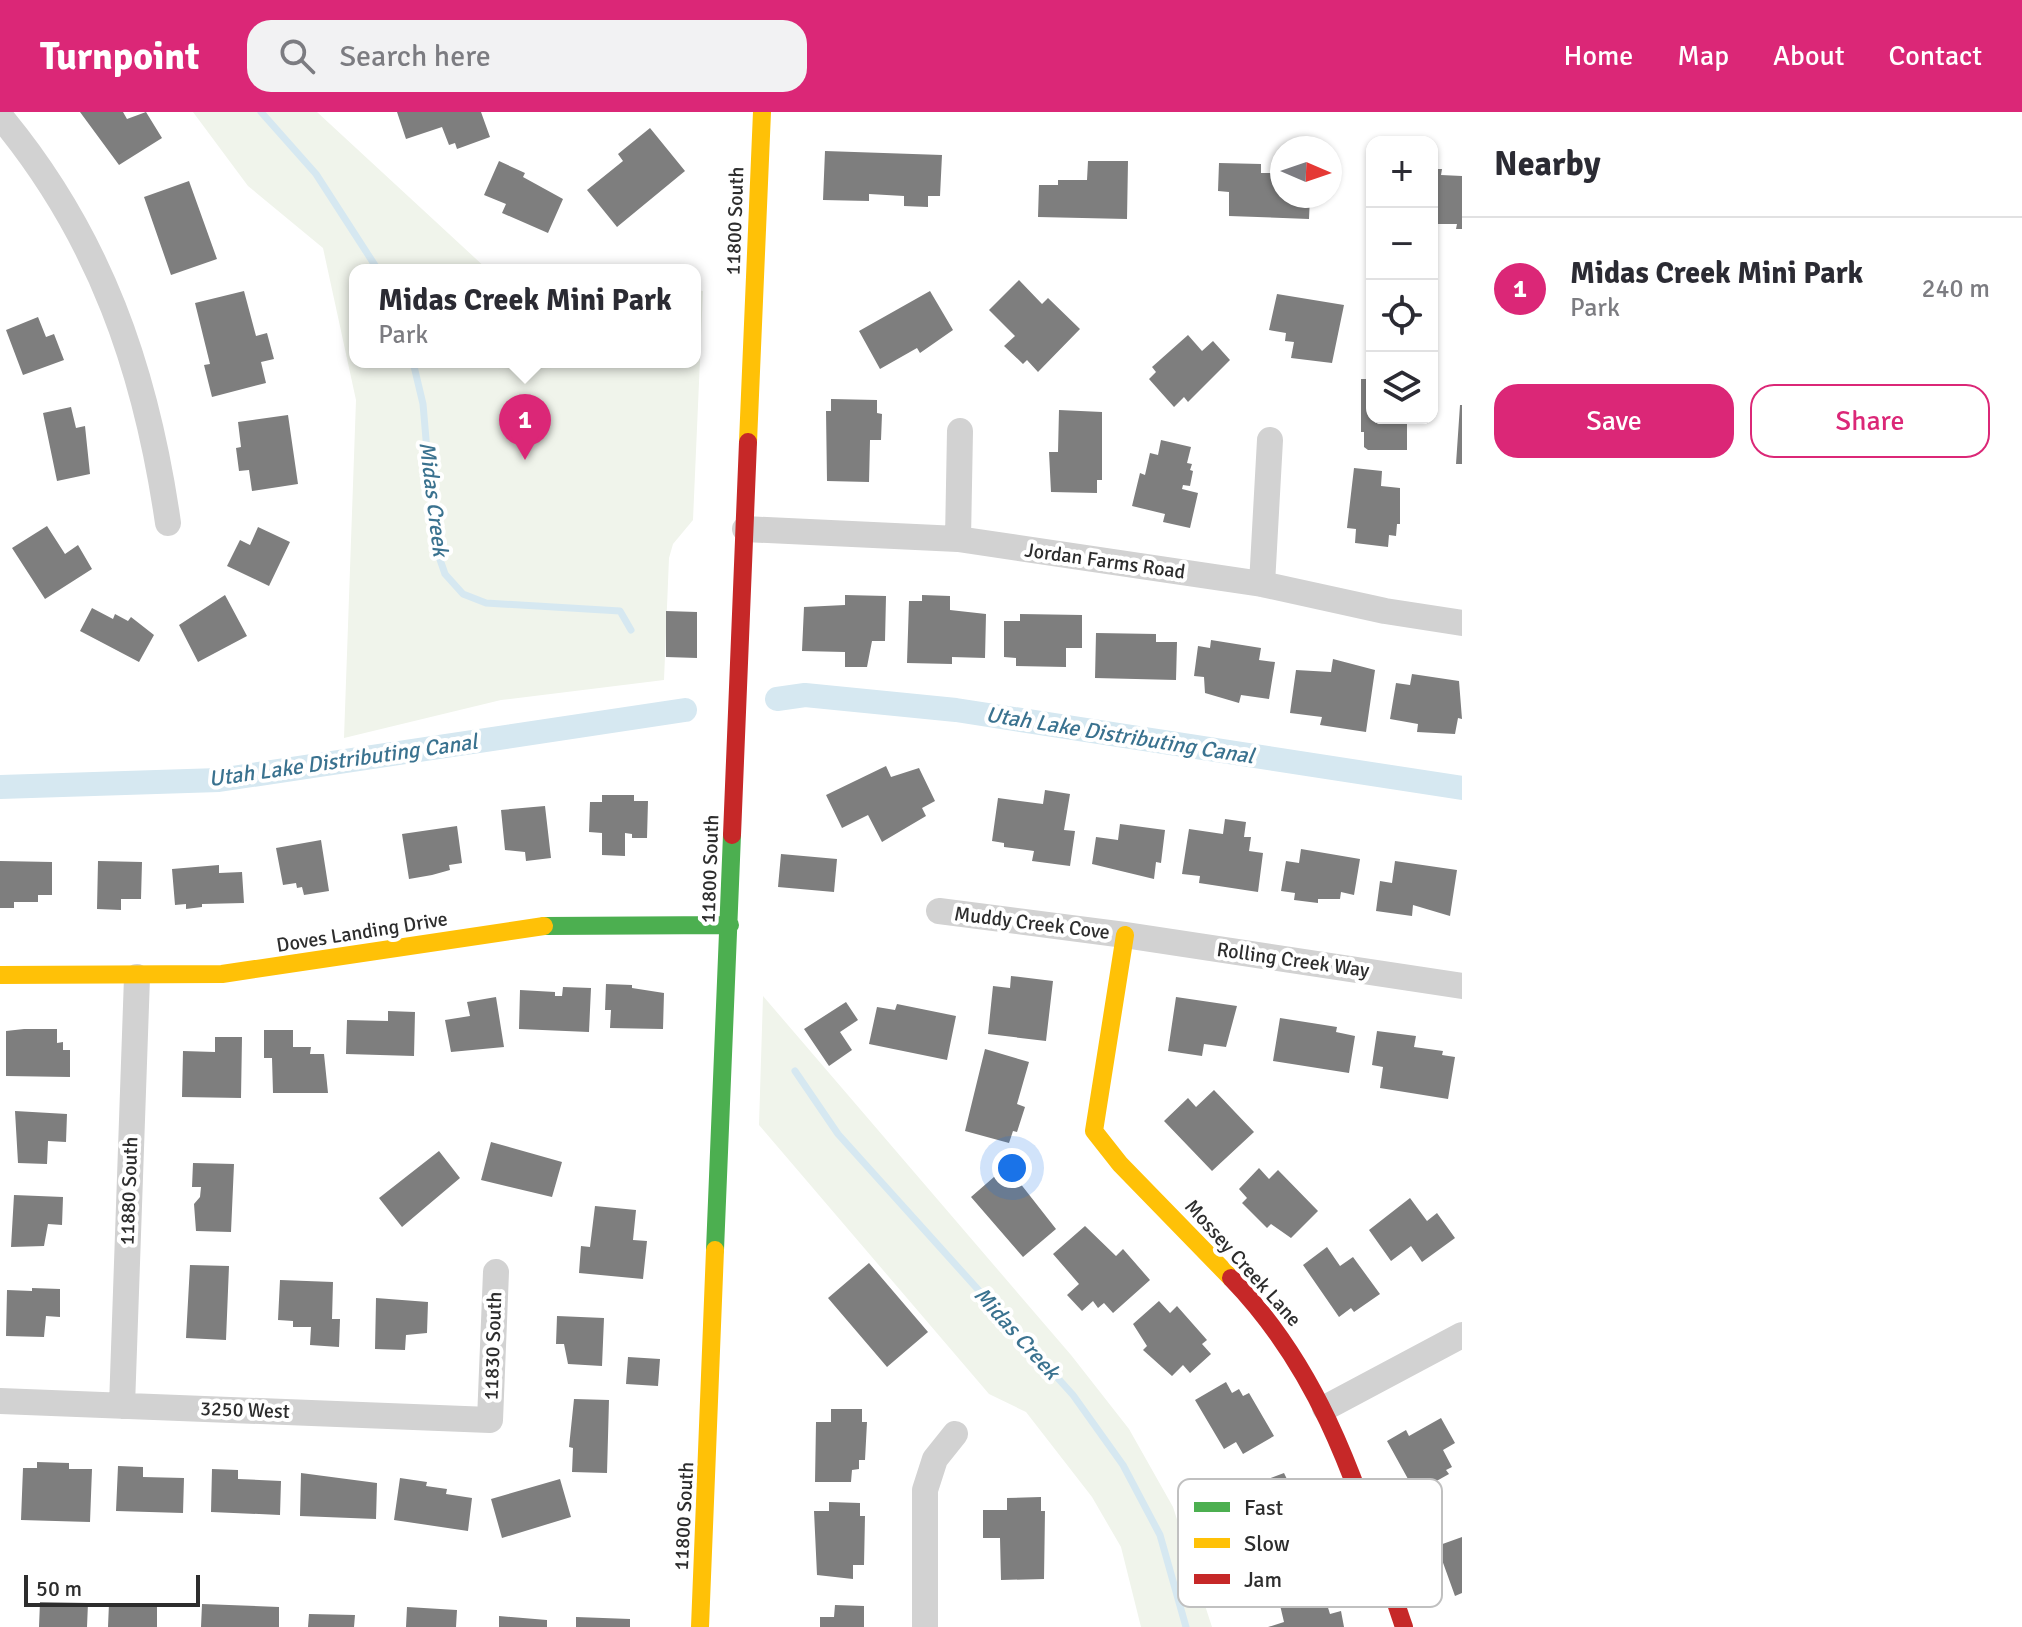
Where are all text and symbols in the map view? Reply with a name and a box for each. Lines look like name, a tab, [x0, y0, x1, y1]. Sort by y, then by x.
search box	[247, 20, 807, 92]
text: Turnpoint	[40, 33, 199, 80]
icon: search	[275, 34, 319, 78]
text: Search here	[339, 38, 491, 75]
text: Home	[1564, 39, 1633, 73]
text: Map	[1677, 39, 1729, 73]
text: About	[1773, 39, 1845, 73]
text: Contact	[1889, 39, 1982, 73]
north arrow	[1270, 136, 1342, 208]
map controls	[1366, 136, 1438, 424]
button: +	[1366, 136, 1438, 208]
text: Nearby	[1494, 143, 1601, 185]
street label: 11800 South	[721, 166, 749, 276]
button: −	[1366, 208, 1438, 280]
text: Midas Creek Mini Park	[1570, 255, 1863, 292]
popup	[349, 264, 701, 368]
text: 1	[1513, 273, 1527, 305]
text: 240 m	[1921, 273, 1990, 305]
button: locate	[1366, 280, 1438, 352]
text: Midas Creek Mini Park	[378, 282, 672, 319]
text: Park	[1570, 292, 1620, 324]
text: Park	[378, 319, 428, 351]
button: layers	[1366, 352, 1438, 424]
button: Save	[1494, 384, 1734, 458]
button: Share	[1750, 384, 1990, 458]
pin: 1	[499, 394, 551, 460]
water label: Midas Creek	[414, 440, 455, 560]
street label: Jordan Farms Road	[1023, 537, 1187, 585]
water label: Utah Lake Distributing Canal	[984, 700, 1257, 770]
water label: Utah Lake Distributing Canal	[207, 728, 481, 792]
street label: 11800 South	[696, 814, 724, 924]
street label: Muddy Creek Cove	[953, 901, 1111, 945]
street label: Doves Landing Drive	[275, 906, 449, 958]
street label: Rolling Creek Way	[1215, 937, 1372, 983]
street label: 11880 South	[115, 1136, 143, 1246]
your location	[992, 1148, 1032, 1188]
street label: Mossey Creek Lane	[1179, 1194, 1307, 1332]
water label: Midas Creek	[968, 1281, 1067, 1386]
street label: 11830 South	[479, 1291, 507, 1401]
street label: 3250 West	[200, 1396, 290, 1424]
street label: 11800 South	[669, 1461, 699, 1571]
legend	[1178, 1479, 1442, 1607]
text: Fast	[1244, 1494, 1284, 1521]
text: Slow	[1244, 1530, 1290, 1557]
text: Jam	[1244, 1566, 1282, 1593]
scale bar	[24, 1571, 200, 1607]
text: 50 m	[36, 1575, 82, 1602]

